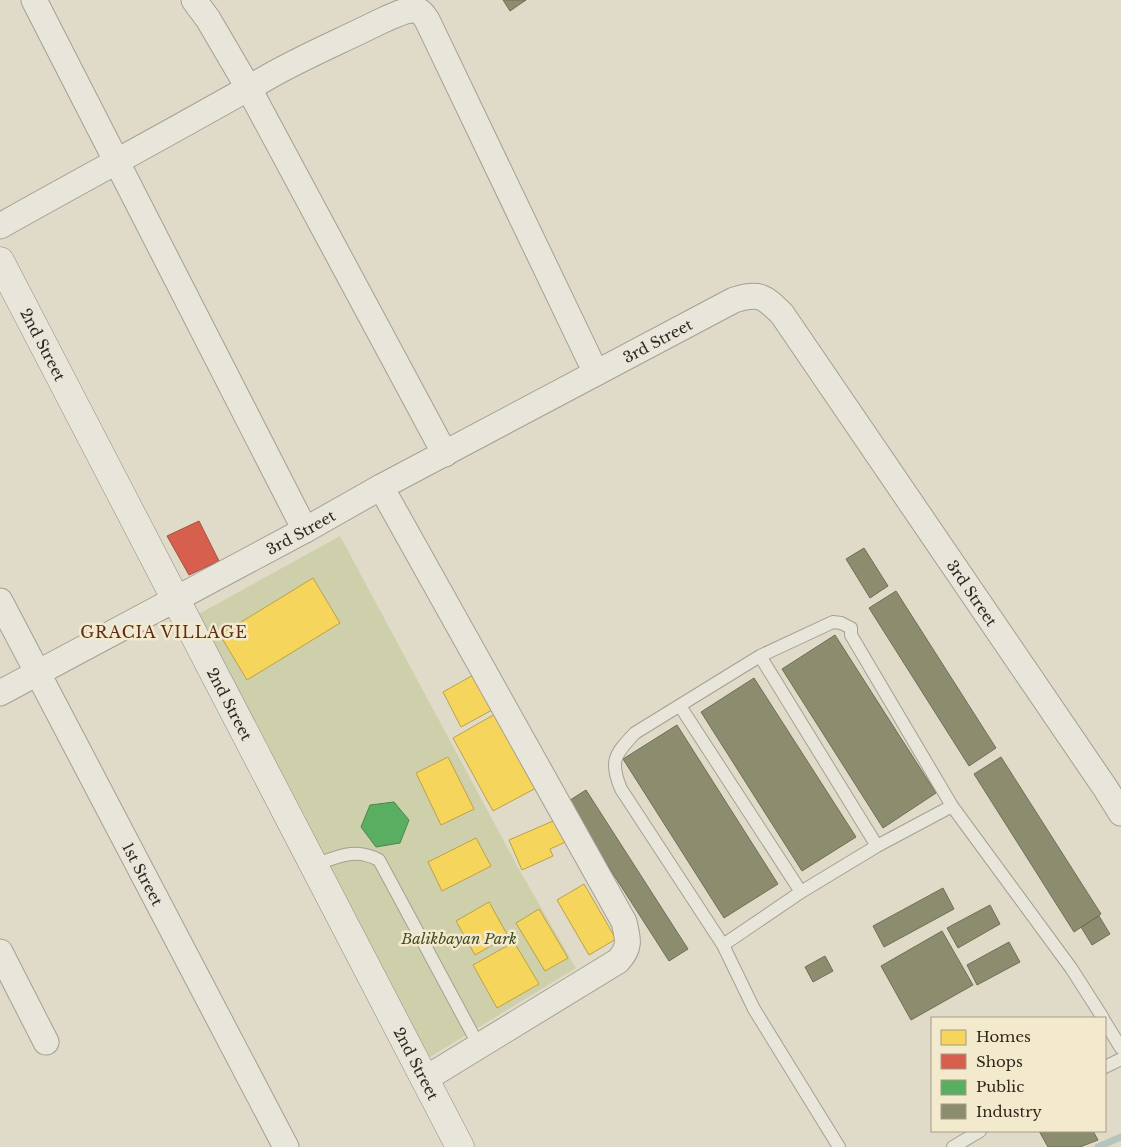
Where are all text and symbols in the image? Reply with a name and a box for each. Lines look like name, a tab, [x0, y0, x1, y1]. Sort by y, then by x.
street label: 2nd Street	[17, 305, 70, 384]
street label: 3rd Street	[619, 314, 696, 367]
street label: 3rd Street	[263, 505, 339, 559]
street label: 3rd Street	[943, 556, 1002, 630]
district label: GRACIA VILLAGE	[80, 622, 248, 642]
street label: 2nd Street	[203, 664, 257, 744]
street label: 1st Street	[119, 839, 167, 909]
park label: Balikbayan Park	[400, 929, 517, 948]
legend	[931, 1017, 1106, 1132]
street label: 2nd Street	[390, 1024, 443, 1103]
text: Homes	[976, 1027, 1031, 1046]
text: Shops	[976, 1052, 1023, 1071]
text: Public	[976, 1077, 1024, 1096]
text: Industry	[976, 1102, 1042, 1121]

